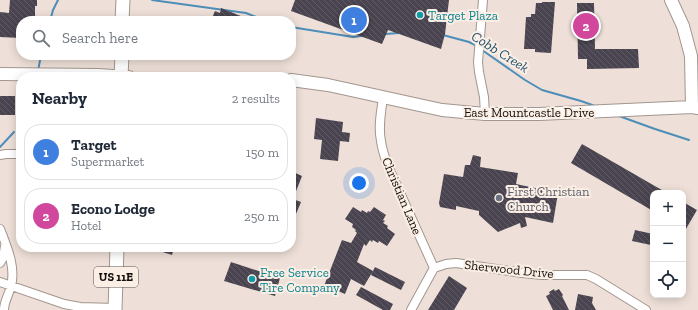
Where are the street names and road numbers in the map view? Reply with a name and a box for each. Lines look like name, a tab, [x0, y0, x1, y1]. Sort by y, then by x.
street label: East Mountcastle Drive	[464, 105, 594, 120]
street label: Christian Lane	[379, 155, 425, 237]
street label: Sherwood Drive	[464, 257, 554, 281]
road number: US 11E	[94, 267, 138, 287]

